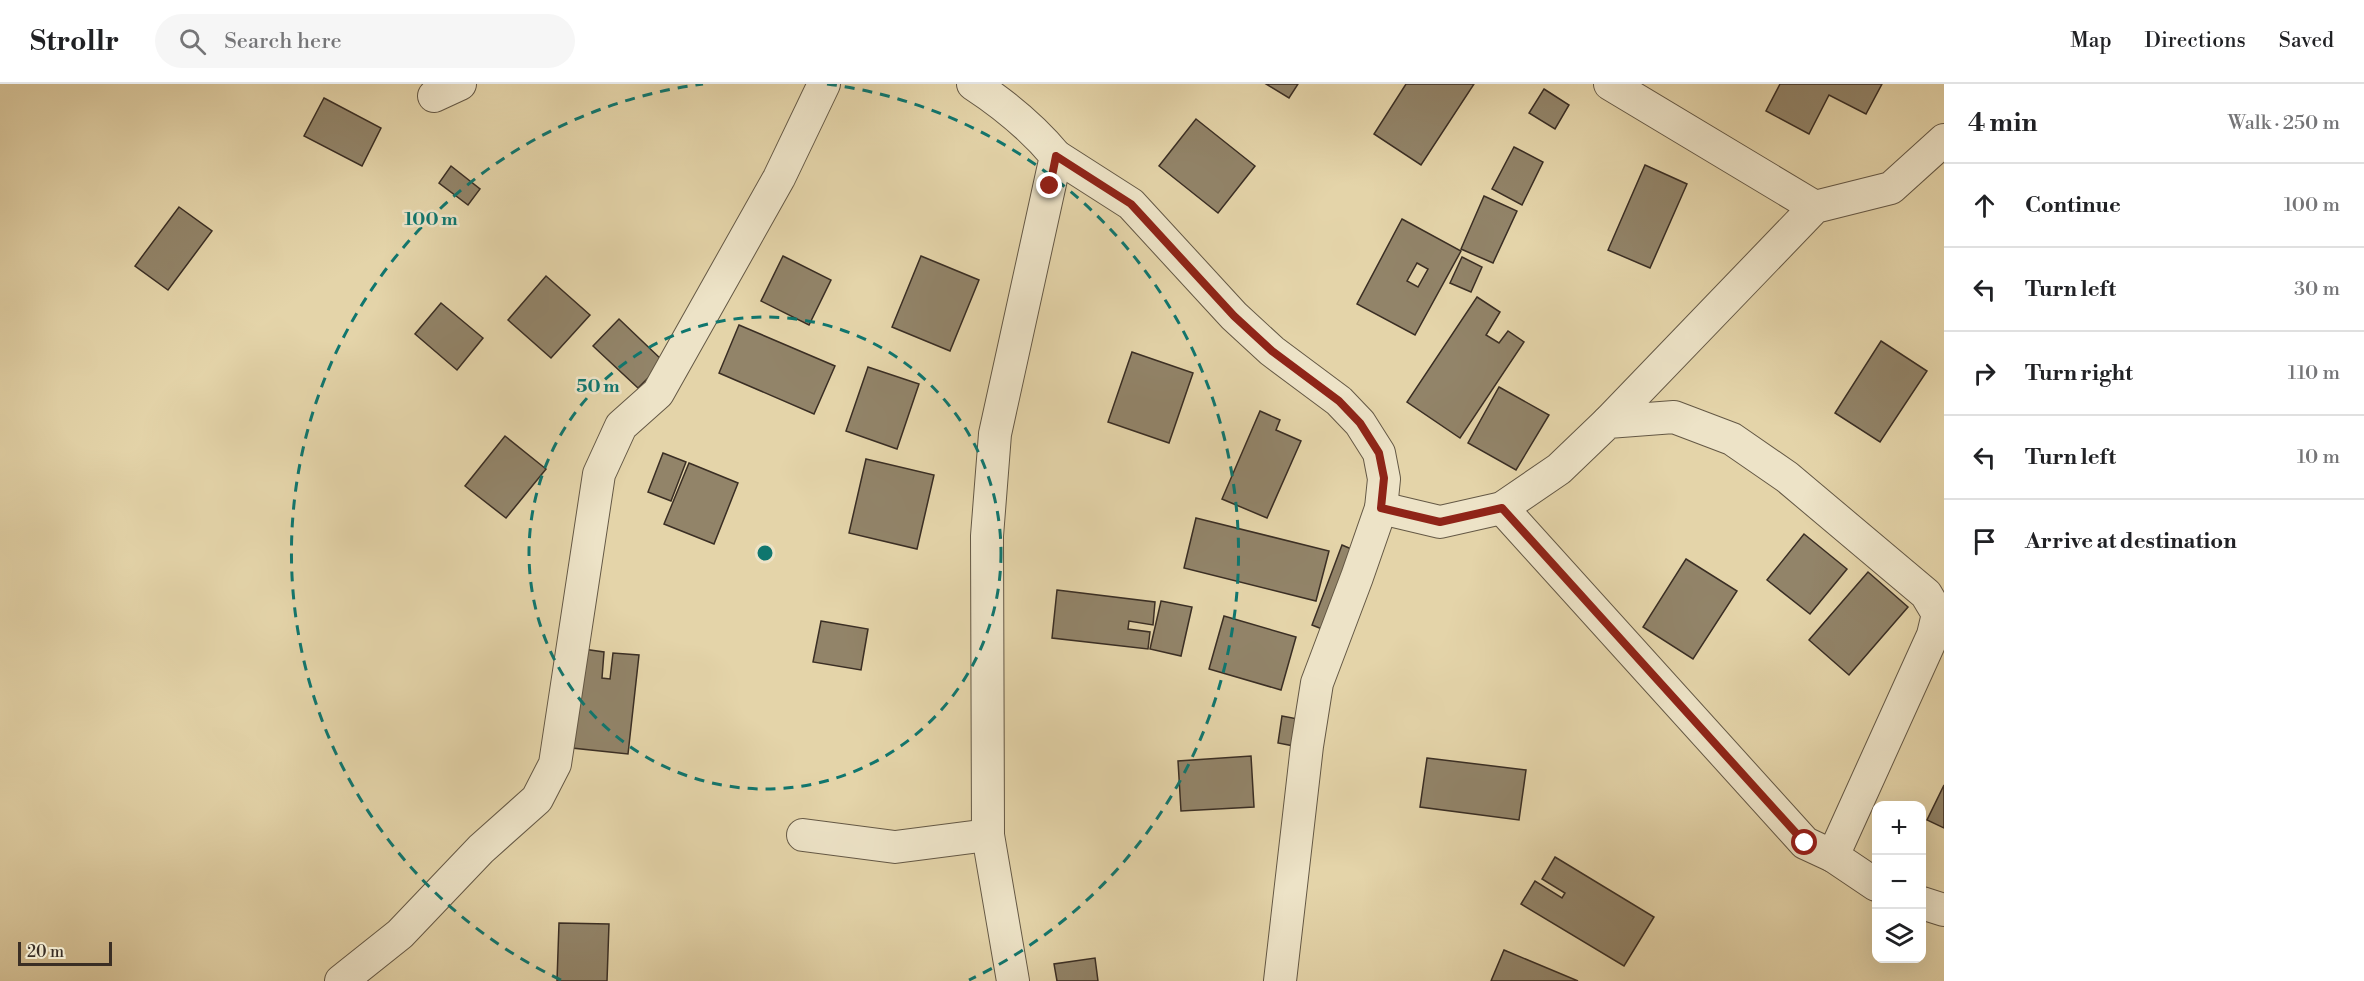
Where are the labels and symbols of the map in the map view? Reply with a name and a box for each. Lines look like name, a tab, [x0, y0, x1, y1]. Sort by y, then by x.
route end	[1036, 172, 1062, 198]
text: 100 m	[404, 208, 458, 231]
text: 50 m	[576, 375, 620, 398]
centre of rings	[755, 543, 775, 563]
route start	[1791, 829, 1817, 855]
scale bar	[18, 939, 112, 966]

